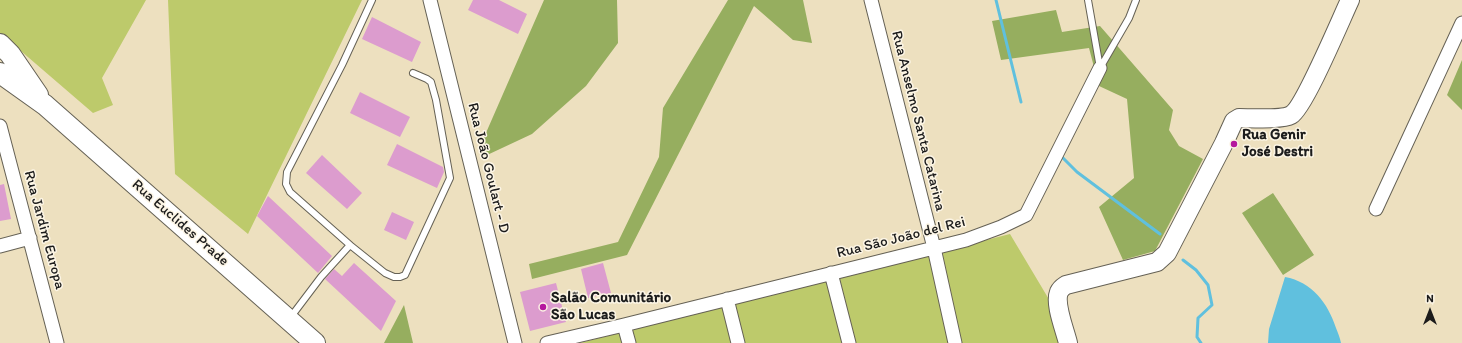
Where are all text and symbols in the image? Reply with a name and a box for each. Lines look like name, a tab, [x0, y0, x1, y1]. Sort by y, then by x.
street label: Rua Anselmo Santa Catarina	[887, 29, 949, 213]
street label: Rua João Goulart - D	[463, 101, 513, 235]
place label: Rua Genir José Destri	[1242, 126, 1313, 161]
marker: Rua Genir José Destri	[1229, 139, 1239, 149]
street label: Rua Jardim Europa	[20, 169, 68, 291]
street label: Rua Euclides Prade	[128, 176, 232, 270]
street label: Rua São João del Rei	[835, 213, 967, 263]
place label: Salão Comunitário São Lucas	[551, 289, 671, 324]
north arrow	[1410, 291, 1450, 331]
text: N	[1426, 292, 1434, 305]
marker: Salão Comunitário São Lucas	[538, 302, 548, 312]

